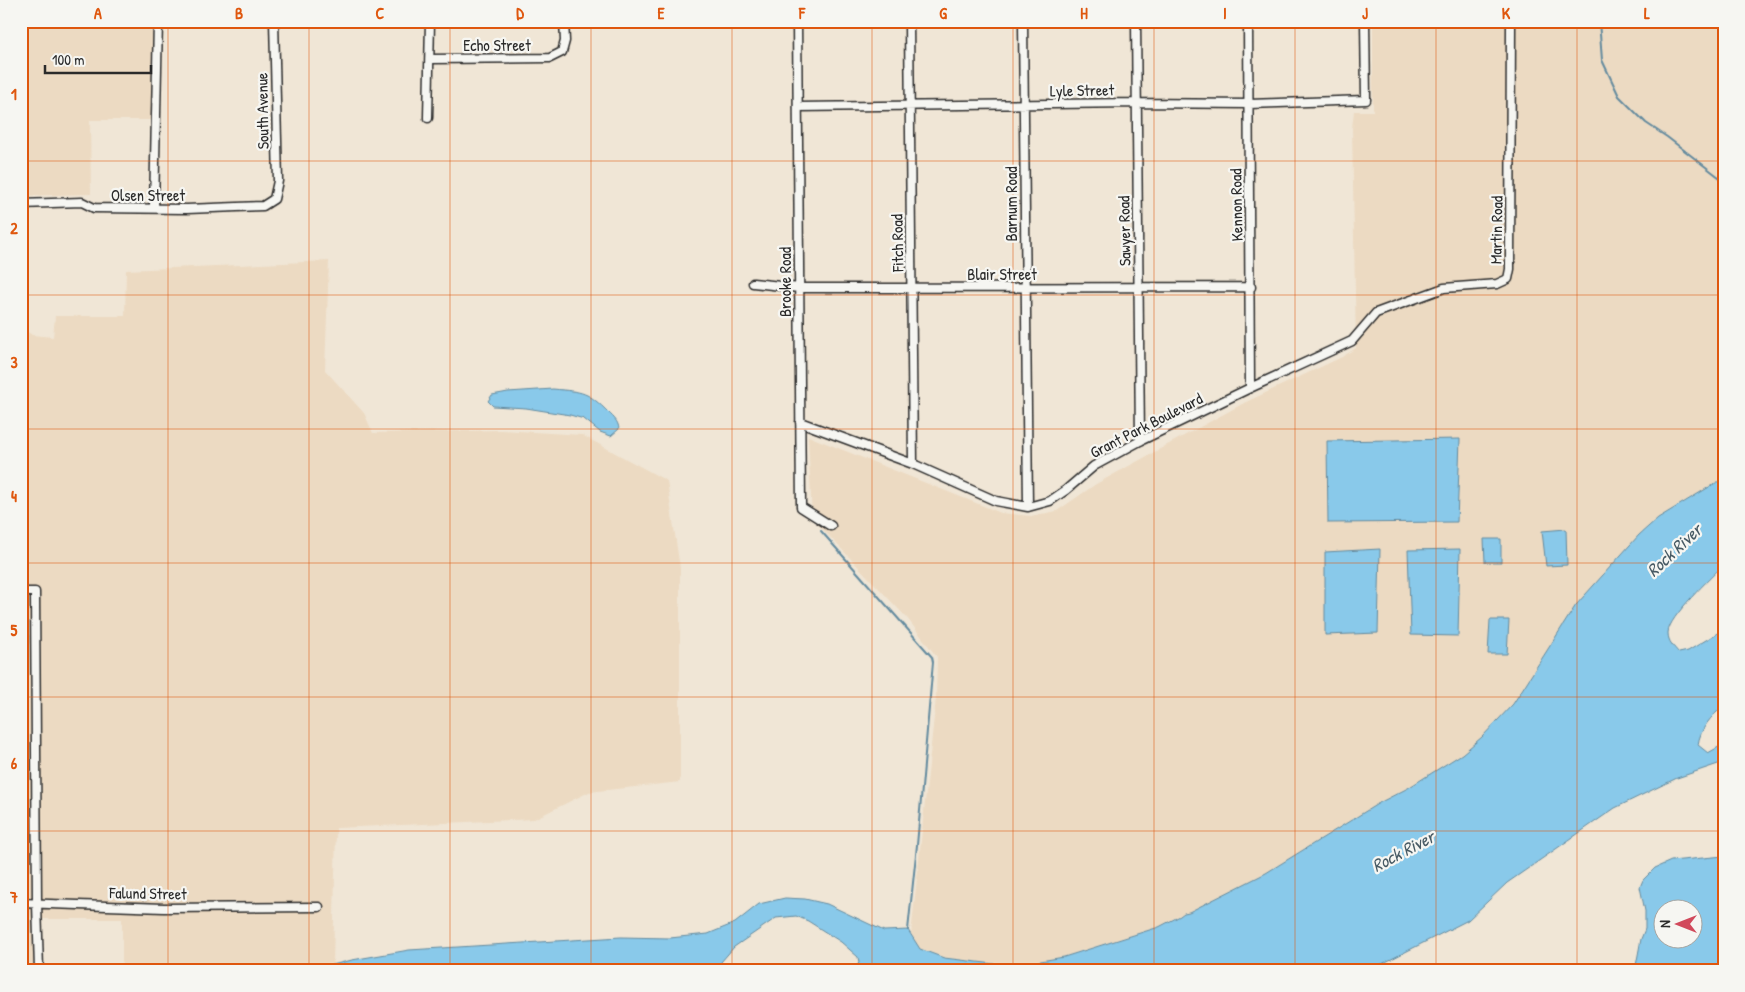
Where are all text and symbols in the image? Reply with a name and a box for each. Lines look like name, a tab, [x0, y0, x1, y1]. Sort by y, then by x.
text: A	[94, 2, 102, 24]
text: B	[235, 2, 243, 24]
text: C	[376, 2, 385, 24]
text: D	[516, 2, 524, 24]
text: E	[657, 2, 665, 24]
text: F	[798, 2, 806, 24]
text: G	[939, 2, 947, 24]
text: H	[1080, 2, 1088, 24]
text: I	[1223, 2, 1227, 24]
text: J	[1362, 2, 1368, 24]
text: K	[1502, 2, 1511, 24]
text: L	[1644, 2, 1650, 24]
street label: Echo Street	[463, 34, 531, 56]
scale bar	[45, 42, 151, 74]
text: 100 m	[52, 49, 85, 70]
street label: South Avenue	[250, 72, 274, 150]
street label: Lyle Street	[1050, 78, 1115, 102]
text: 1	[11, 83, 17, 105]
street label: Barnum Road	[1000, 167, 1022, 241]
street label: Kennon Road	[1224, 168, 1248, 242]
street label: Olsen Street	[111, 184, 185, 206]
street label: Sawyer Road	[1112, 196, 1136, 266]
street label: Martin Road	[1484, 196, 1508, 264]
street label: Fitch Road	[885, 214, 909, 273]
text: 2	[10, 217, 18, 239]
street label: Brooke Road	[774, 247, 796, 317]
street label: Blair Street	[967, 263, 1037, 285]
text: 3	[10, 351, 18, 373]
street label: Grant Park Boulevard	[1086, 387, 1206, 463]
text: 4	[11, 485, 17, 507]
water label: Rock River	[1641, 516, 1709, 582]
text: 5	[11, 619, 18, 641]
text: 6	[11, 752, 18, 774]
water label: Rock River	[1367, 823, 1440, 878]
street label: Falund Street	[108, 881, 187, 905]
text: 7	[9, 886, 18, 908]
north arrow	[1652, 900, 1702, 950]
text: N	[1655, 920, 1674, 928]

